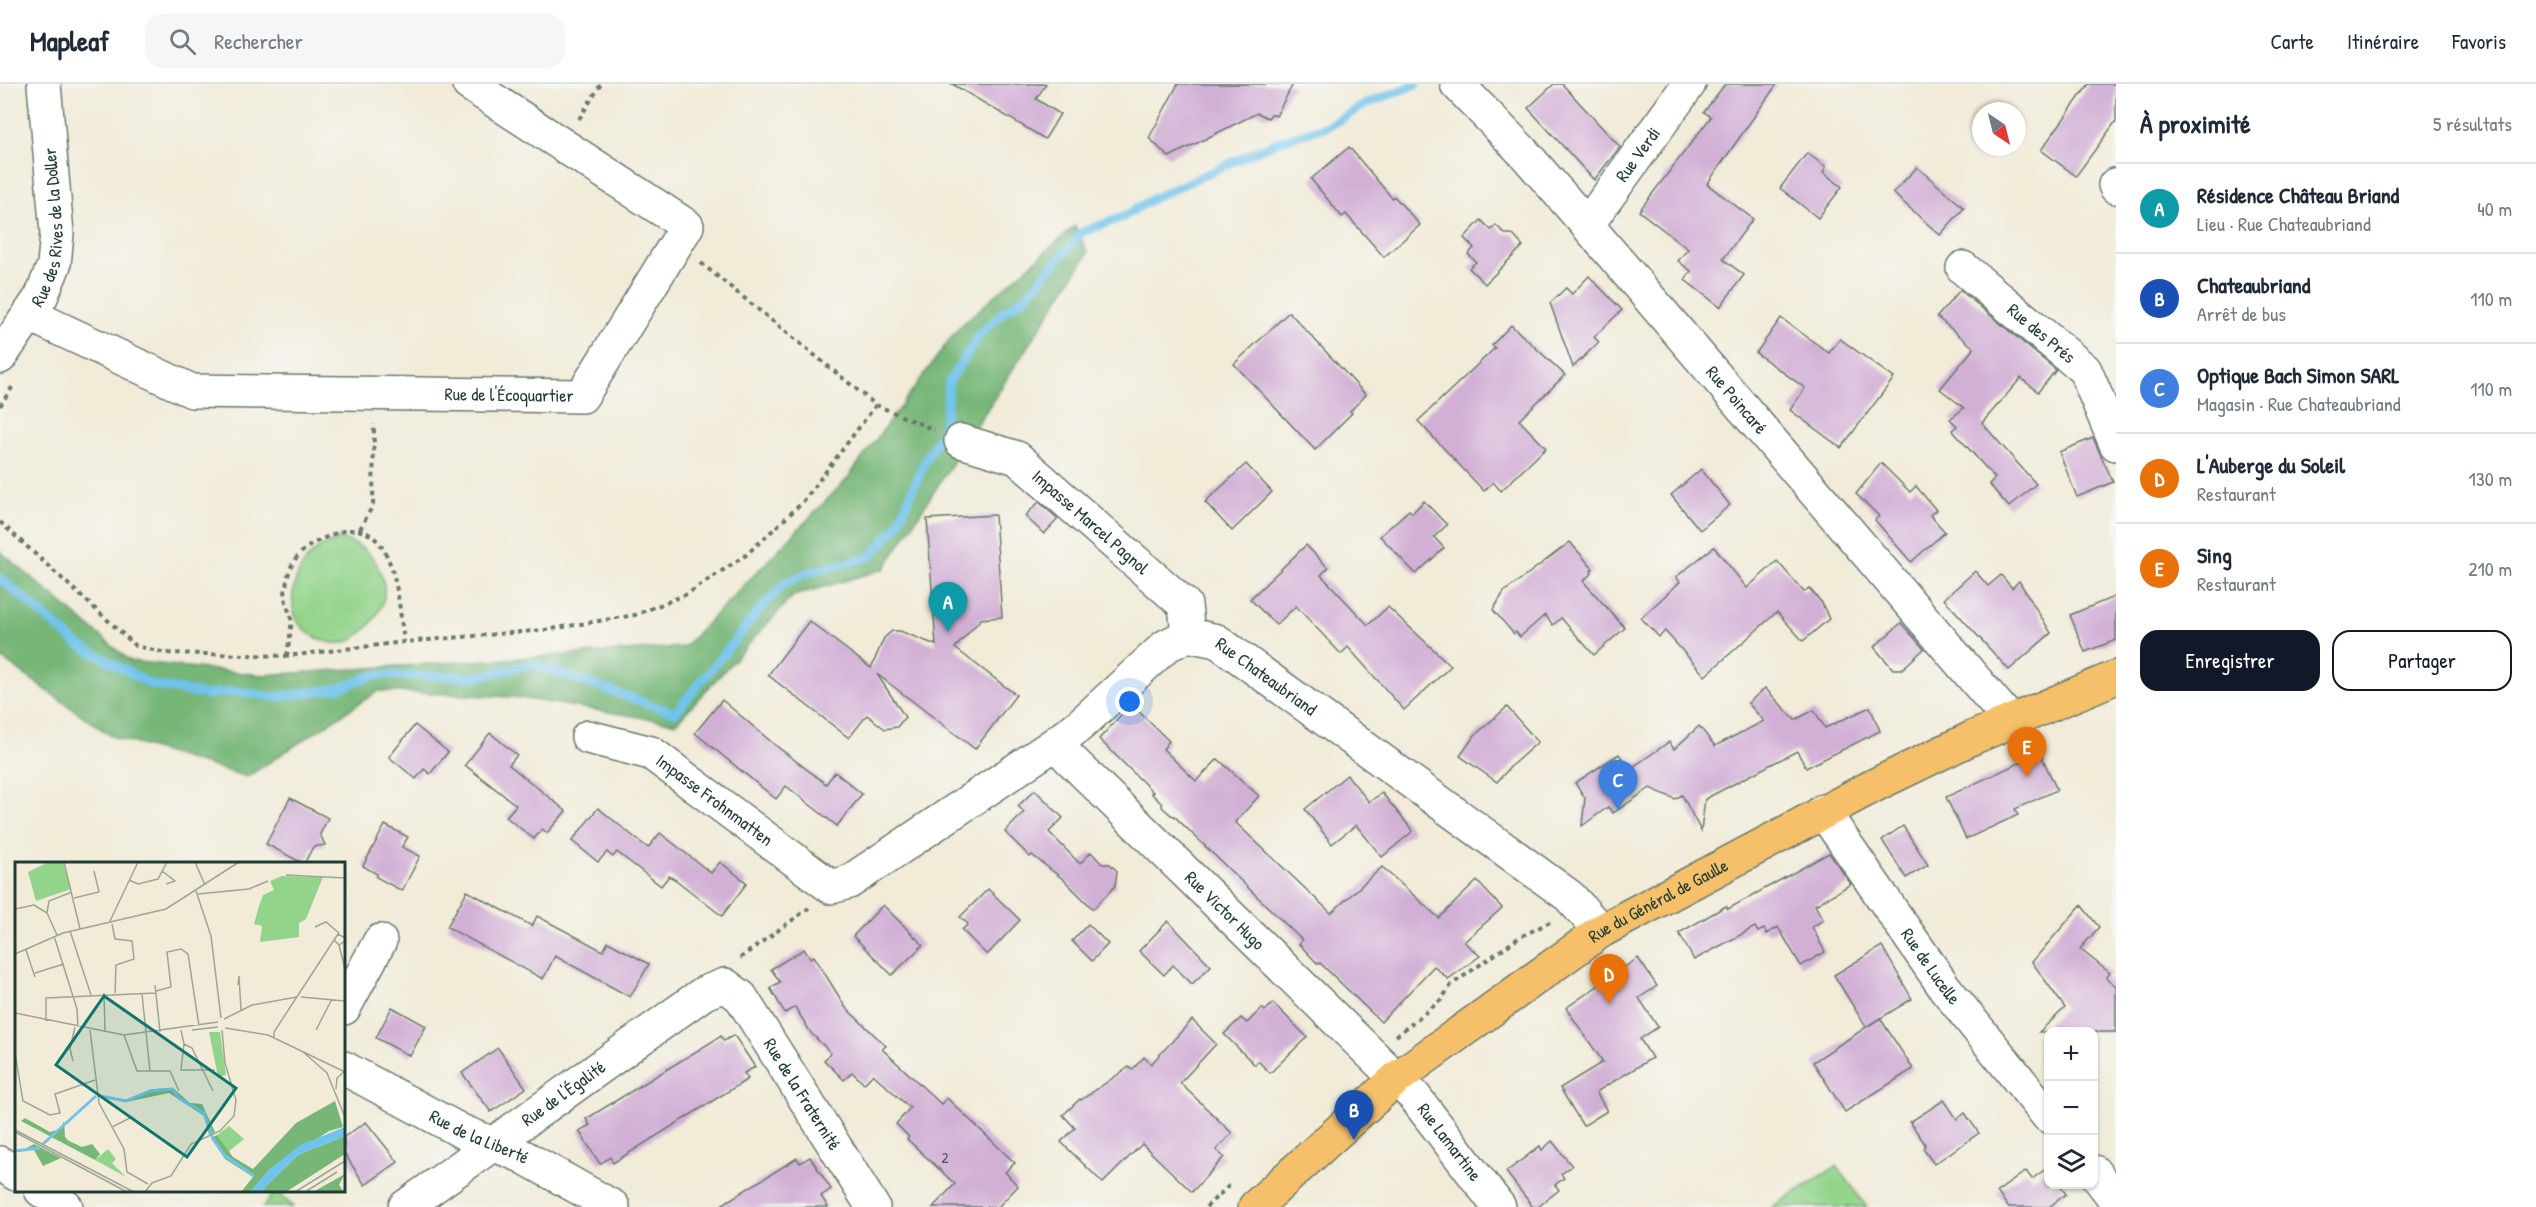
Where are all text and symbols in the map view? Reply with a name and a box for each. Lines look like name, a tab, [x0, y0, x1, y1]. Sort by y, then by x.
search box	[145, 14, 565, 68]
text: Mapleaf	[30, 22, 109, 60]
icon: search	[166, 25, 199, 58]
text: Rechercher	[214, 26, 303, 56]
text: Carte	[2271, 27, 2314, 56]
text: Itinéraire	[2347, 27, 2419, 56]
text: Favoris	[2452, 27, 2506, 56]
north arrow	[1972, 102, 2026, 156]
text: À proximité	[2140, 106, 2251, 141]
text: 5 résultats	[2433, 110, 2512, 137]
street label: Rue Verdi	[1609, 122, 1666, 187]
street label: Rue des Rives de la Doller	[25, 147, 69, 312]
text: Résidence Château Briand	[2197, 180, 2399, 210]
text: A	[2155, 195, 2164, 222]
text: 40 m	[2477, 195, 2512, 222]
text: Lieu · Rue Chateaubriand	[2197, 210, 2371, 237]
text: Chateaubriand	[2197, 270, 2310, 300]
text: B	[2154, 285, 2165, 312]
text: 110 m	[2470, 285, 2512, 312]
street label: Rue des Prés	[2002, 297, 2081, 369]
text: Arrêt de bus	[2197, 300, 2286, 327]
street label: Rue Poincaré	[1700, 360, 1773, 439]
text: Optique Bach Simon SARL	[2197, 360, 2399, 390]
text: C	[2154, 375, 2165, 402]
text: 110 m	[2470, 375, 2512, 402]
street label: Rue de l'Écoquartier	[444, 381, 574, 408]
text: Magasin · Rue Chateaubriand	[2197, 390, 2401, 417]
text: L'Auberge du Soleil	[2197, 450, 2345, 480]
street label: Impasse Marcel Pagnol	[1027, 464, 1155, 580]
text: D	[2155, 465, 2164, 492]
text: 130 m	[2469, 465, 2512, 492]
text: Restaurant	[2197, 480, 2276, 507]
text: Sing	[2197, 540, 2232, 570]
text: E	[2155, 555, 2164, 582]
text: 210 m	[2468, 555, 2512, 582]
text: Restaurant	[2197, 570, 2276, 597]
pin: A	[928, 582, 968, 632]
button: Enregistrer	[2140, 630, 2320, 691]
button: Partager	[2332, 630, 2512, 691]
street label: Rue Chateaubriand	[1211, 631, 1322, 721]
your location	[1115, 687, 1144, 716]
pin: E	[2008, 728, 2046, 777]
street label: Impasse Frohnmatten	[651, 748, 778, 852]
pin: C	[1598, 760, 1638, 810]
street label: Rue du Général de Gaulle	[1583, 853, 1732, 948]
inset map	[15, 862, 345, 1192]
street label: Rue Victor Hugo	[1180, 865, 1271, 955]
street label: Rue de Lucelle	[1895, 923, 1966, 1010]
pin: D	[1590, 954, 1628, 1004]
map controls	[2044, 1027, 2098, 1189]
button: +	[2044, 1027, 2098, 1081]
street label: Rue de la Fraternité	[758, 1033, 847, 1155]
street label: Rue de l'Égalité	[516, 1054, 610, 1132]
button: −	[2044, 1081, 2098, 1135]
pin: B	[1334, 1090, 1374, 1140]
street label: Rue Lamartine	[1412, 1098, 1488, 1186]
street label: Rue de la Liberté	[425, 1103, 534, 1170]
button: layers	[2044, 1135, 2098, 1189]
house number: 2	[941, 1147, 949, 1168]

